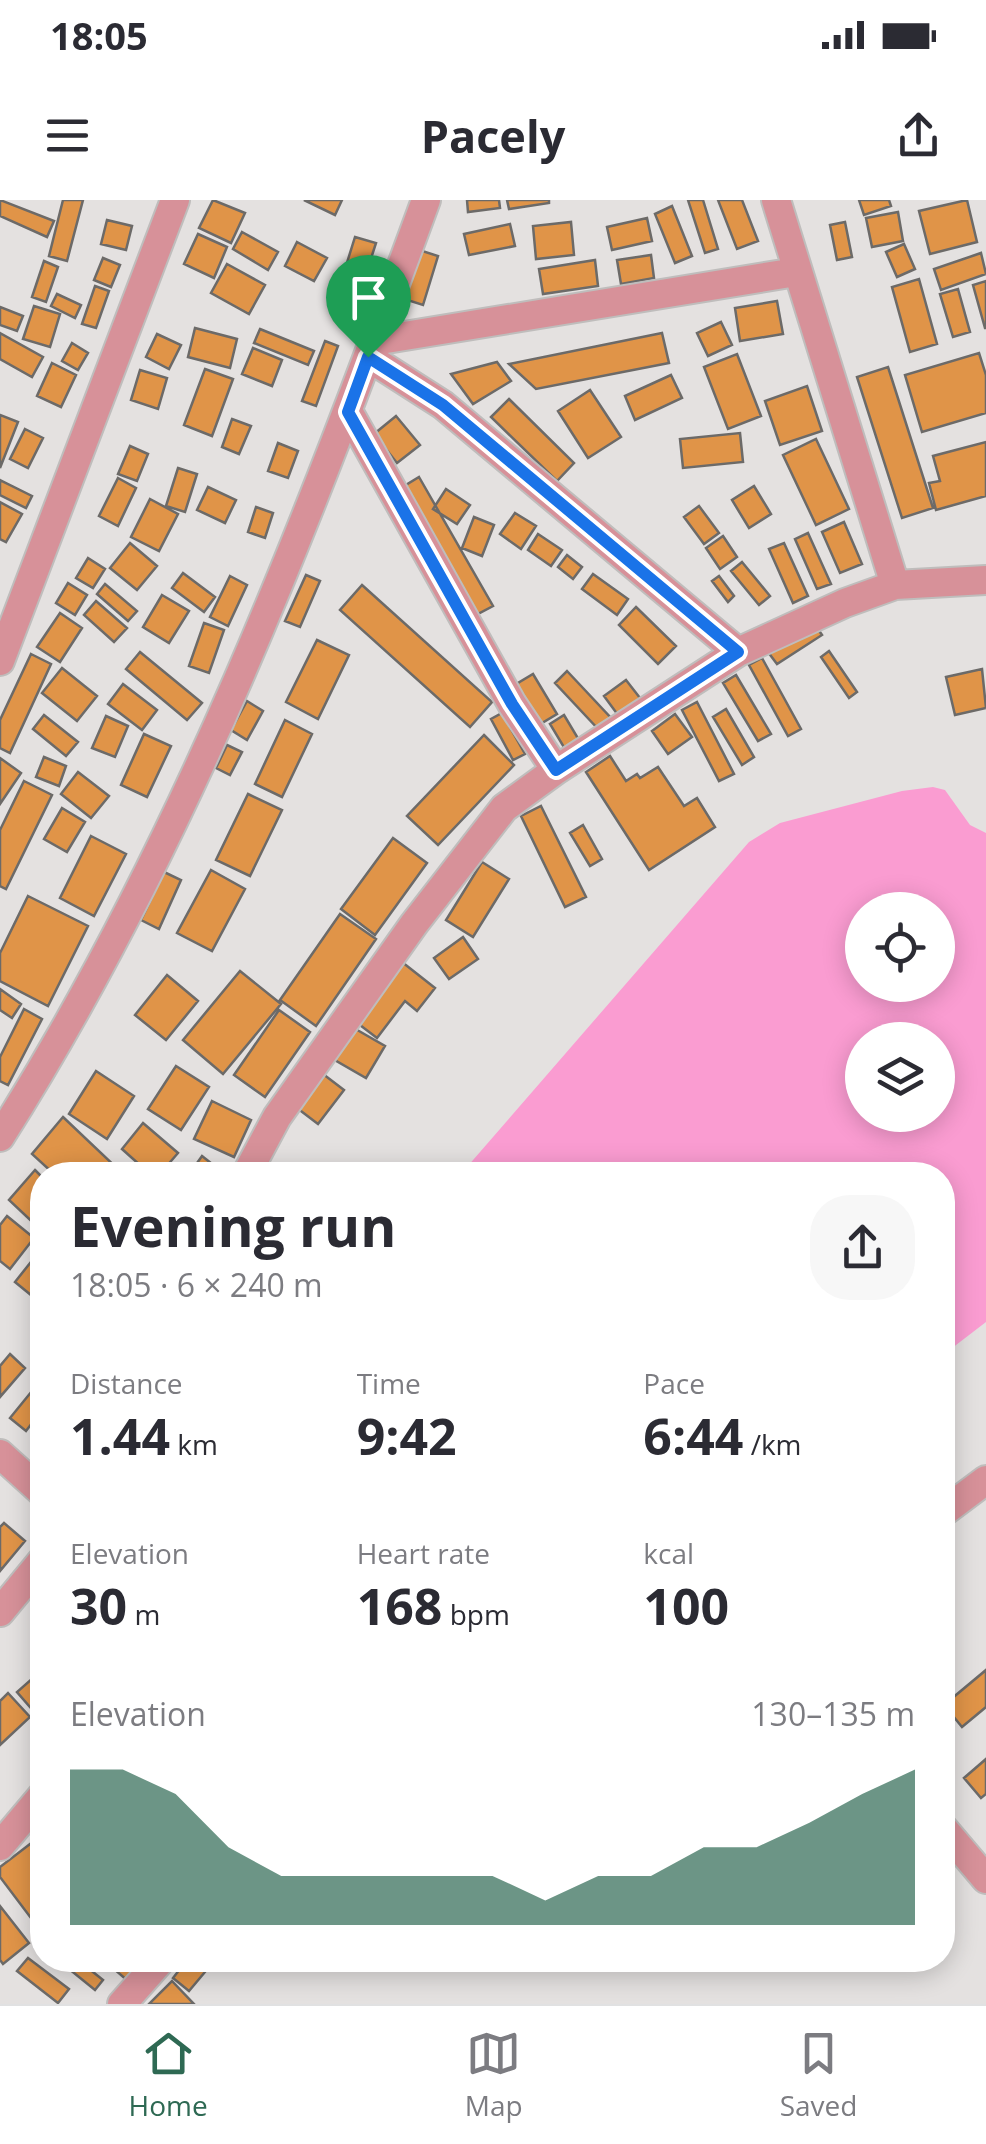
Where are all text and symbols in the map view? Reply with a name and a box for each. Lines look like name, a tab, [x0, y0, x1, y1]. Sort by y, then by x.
text: 18:05	[50, 9, 148, 61]
text: Pacely	[421, 105, 565, 166]
icon: menu	[40, 108, 95, 163]
icon: share	[891, 108, 946, 163]
pin	[326, 255, 411, 358]
icon: arrive	[341, 270, 396, 325]
map controls	[845, 892, 955, 1132]
button: locate	[845, 892, 955, 1002]
button: layers	[845, 1022, 955, 1132]
text: Evening run	[70, 1188, 396, 1263]
button: share	[810, 1195, 915, 1300]
text: 18:05 · 6 × 240 m	[70, 1263, 323, 1306]
text: Distance	[70, 1364, 183, 1402]
text: Time	[357, 1364, 421, 1402]
text: Pace	[643, 1364, 705, 1402]
text: 1.44	[70, 1402, 170, 1470]
text: 9:42	[357, 1402, 457, 1470]
text: 6:44	[643, 1402, 743, 1470]
text: km	[170, 1425, 218, 1463]
text: /km	[743, 1425, 802, 1463]
text: Elevation	[70, 1534, 189, 1572]
text: Heart rate	[357, 1534, 490, 1572]
text: kcal	[643, 1534, 694, 1572]
text: 30	[70, 1572, 127, 1640]
text: 168	[357, 1572, 442, 1640]
text: 100	[643, 1572, 729, 1640]
text: m	[127, 1595, 160, 1633]
text: bpm	[442, 1595, 510, 1633]
text: Elevation	[70, 1692, 206, 1735]
text: 130–135 m	[751, 1692, 915, 1735]
tab: Home	[129, 2026, 208, 2124]
tab: Map	[465, 2026, 523, 2124]
tab: Saved	[780, 2026, 857, 2124]

